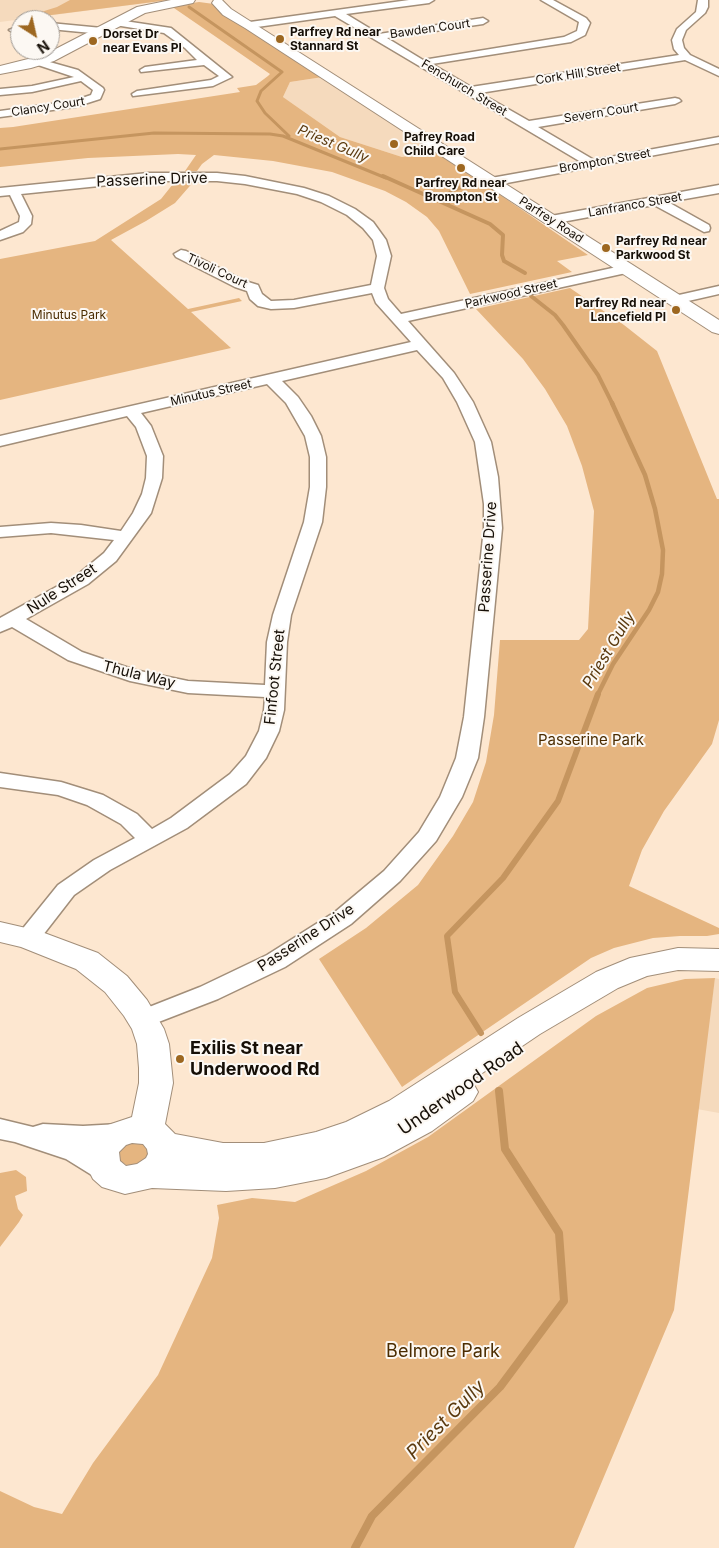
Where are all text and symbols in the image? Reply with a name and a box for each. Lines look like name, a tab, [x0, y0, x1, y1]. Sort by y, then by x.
north arrow	[10, 10, 60, 60]
street label: Bawden Court	[389, 16, 471, 42]
place label: Parfrey Rd near Stannard St	[290, 25, 381, 53]
place label: Dorset Dr near Evans Pl	[103, 27, 182, 55]
marker: Parfrey Rd near Stannard St	[274, 33, 286, 45]
marker: Dorset Dr near Evans Pl	[87, 35, 99, 47]
text: N	[34, 37, 53, 57]
street label: Fenchurch Street	[419, 57, 509, 119]
street label: Cork Hill Street	[535, 60, 621, 88]
street label: Clancy Court	[10, 94, 86, 120]
street label: Severn Court	[563, 100, 639, 126]
water label: Priest Gully	[295, 122, 371, 166]
place label: Pafrey Road Child Care	[404, 130, 475, 158]
marker: Pafrey Road Child Care	[388, 138, 400, 150]
street label: Brompton Street	[558, 146, 652, 176]
marker: Parfrey Rd near Brompton St	[455, 162, 467, 174]
street label: Passerine Drive	[96, 169, 208, 191]
place label: Parfrey Rd near Brompton St	[416, 176, 506, 204]
street label: Lanfranco Street	[587, 190, 683, 220]
street label: Parfrey Road	[516, 194, 586, 246]
place label: Parfrey Rd near Parkwood St	[616, 234, 707, 262]
marker: Parfrey Rd near Parkwood St	[600, 242, 612, 254]
street label: Tivoli Court	[184, 251, 250, 291]
street label: Parkwood Street	[463, 276, 559, 312]
place label: Parfrey Rd near Lancefield Pl	[575, 296, 666, 324]
marker: Parfrey Rd near Lancefield Pl	[670, 304, 682, 316]
park label: Minutus Park	[32, 308, 106, 322]
street label: Minutus Street	[169, 377, 253, 409]
street label: Passerine Drive	[475, 501, 501, 613]
street label: Nule Street	[24, 560, 100, 618]
water label: Priest Gully	[579, 608, 639, 692]
street label: Finfoot Street	[261, 628, 289, 726]
street label: Thula Way	[101, 657, 177, 693]
park label: Passerine Park	[538, 731, 644, 749]
street label: Passerine Drive	[254, 900, 358, 976]
place label: Exilis St near Underwood Rd	[190, 1038, 320, 1080]
street label: Underwood Road	[394, 1038, 528, 1140]
marker: Exilis St near Underwood Rd	[174, 1053, 186, 1065]
park label: Belmore Park	[386, 1341, 500, 1363]
water label: Priest Gully	[402, 1376, 490, 1464]

